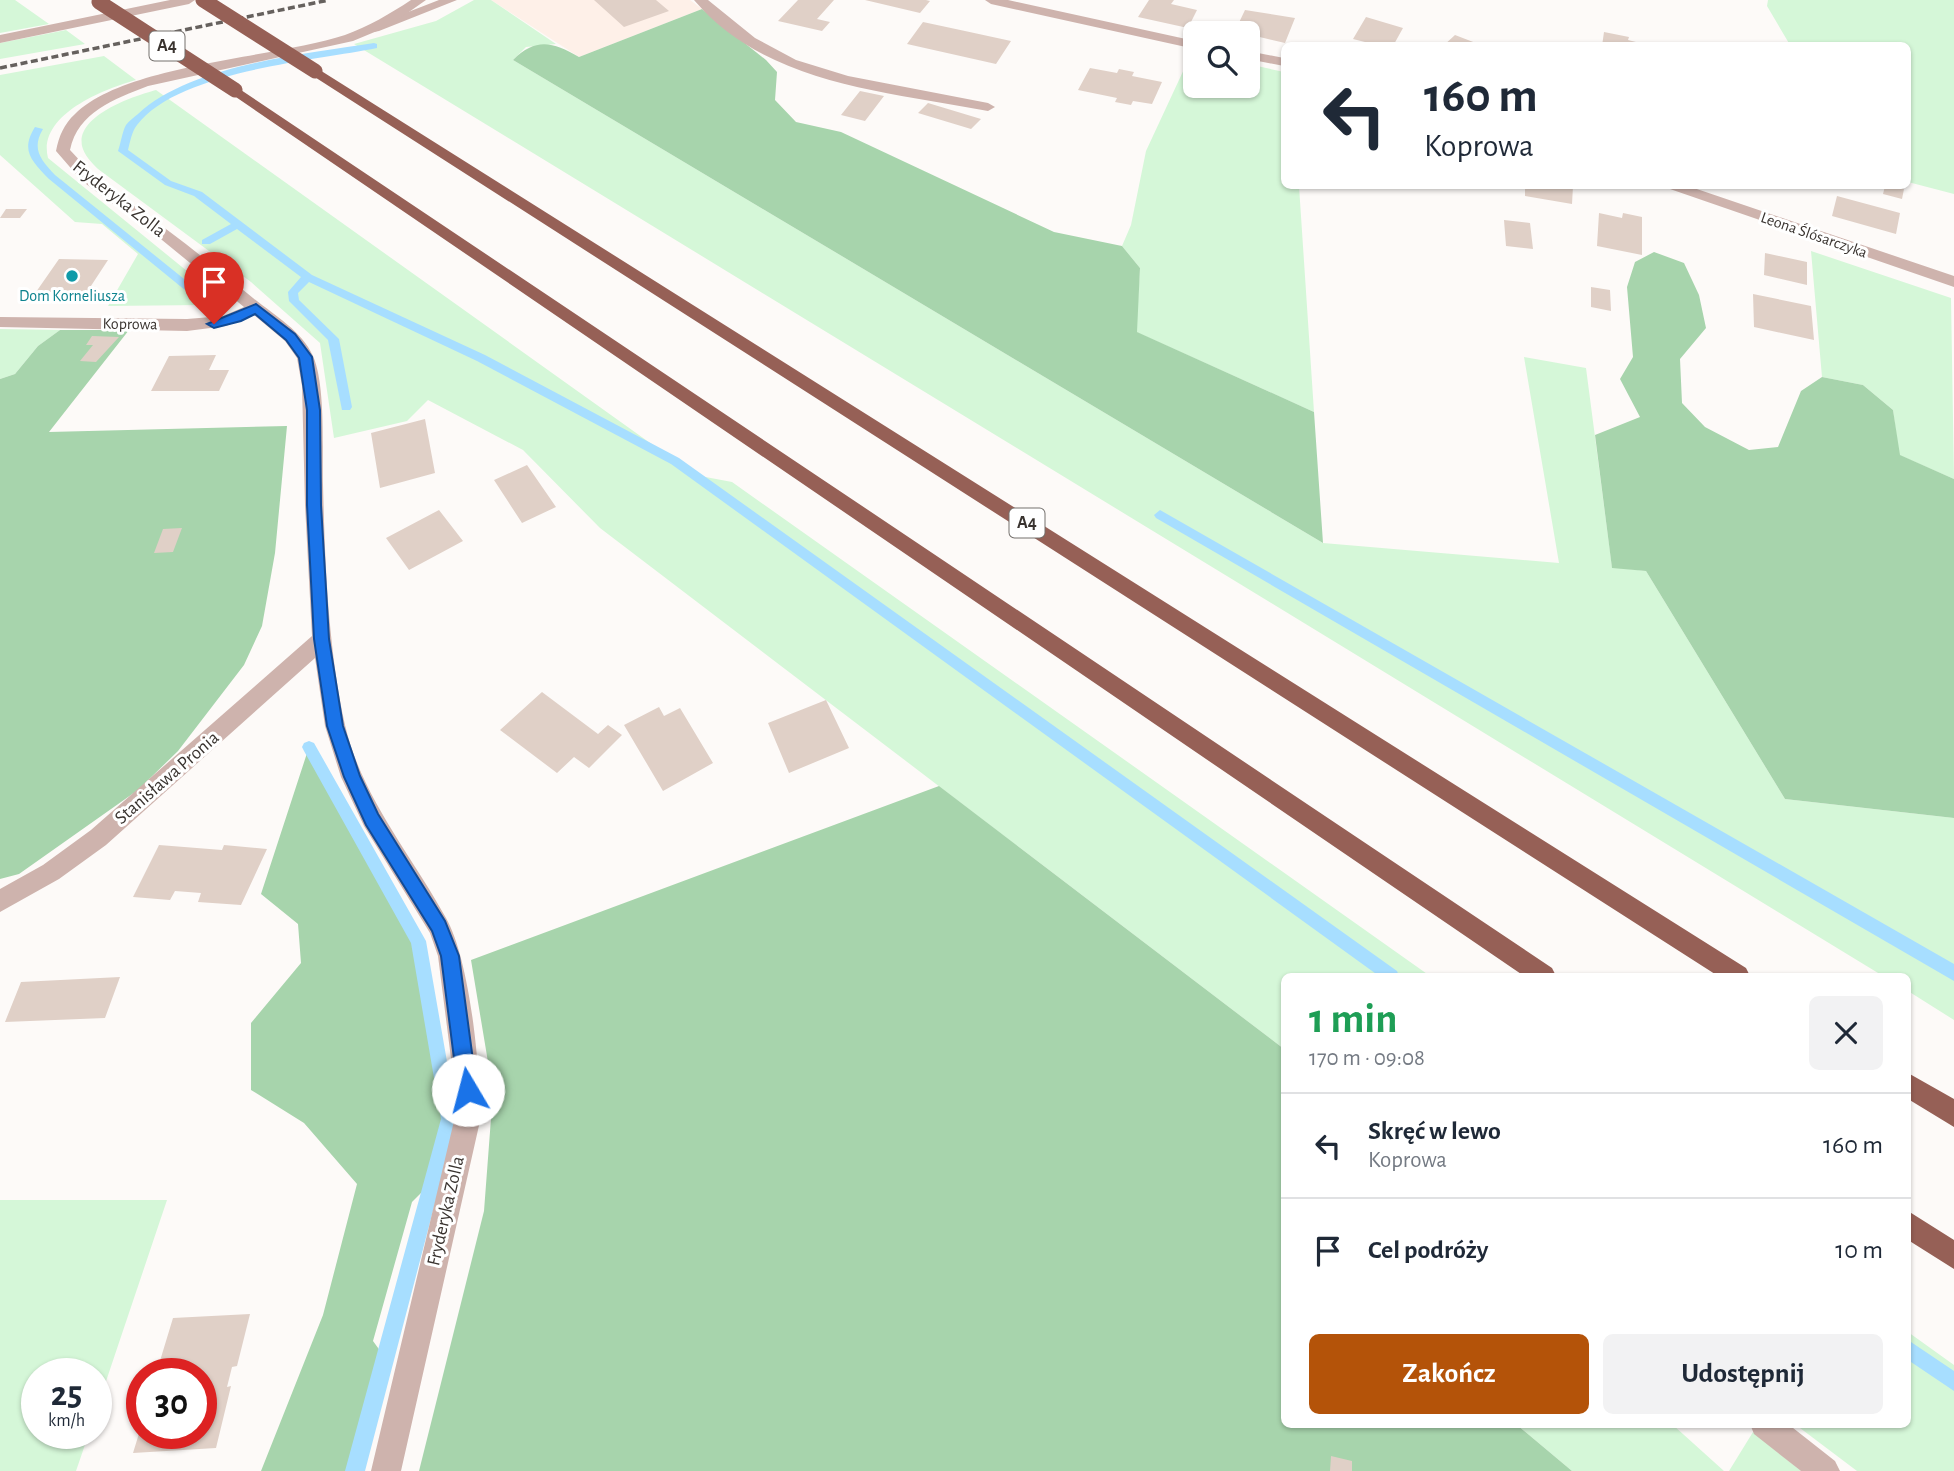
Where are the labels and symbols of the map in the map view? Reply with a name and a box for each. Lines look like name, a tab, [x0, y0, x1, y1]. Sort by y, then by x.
road number: A4	[150, 32, 184, 60]
street label: Fryderyka Zolla	[69, 157, 169, 241]
street label: Leona Ślósarczyka	[1758, 206, 1870, 262]
pin	[184, 252, 244, 324]
marker: Dom Korneliusza	[64, 268, 80, 284]
place label: Dom Korneliusza	[19, 288, 125, 304]
street label: Koprowa	[102, 316, 158, 332]
road number: A4	[1010, 508, 1044, 538]
street label: Stanisława Pronia	[111, 728, 223, 828]
position arrow	[431, 1053, 505, 1127]
street label: Fryderyka Zolla	[424, 1154, 468, 1268]
speed limit sign: 30	[126, 1358, 217, 1449]

